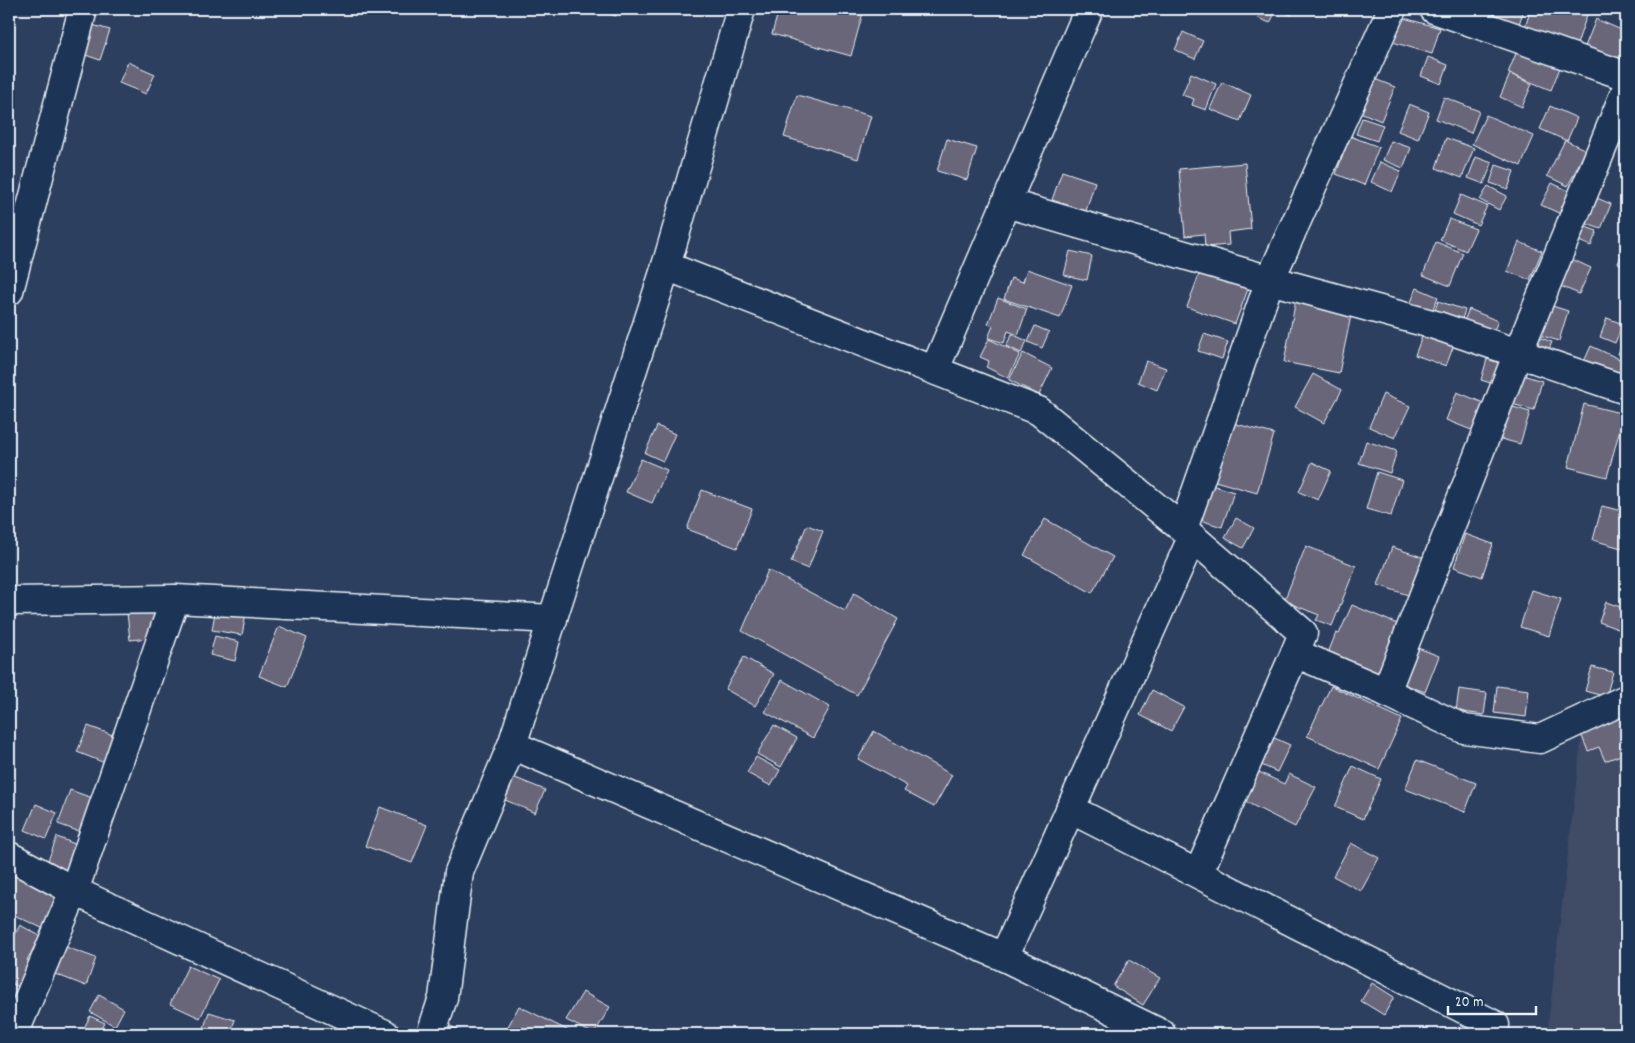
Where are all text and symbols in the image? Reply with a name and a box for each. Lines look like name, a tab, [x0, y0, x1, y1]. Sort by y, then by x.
scale bar	[1448, 983, 1535, 1015]
text: 20 m	[1455, 992, 1483, 1014]

